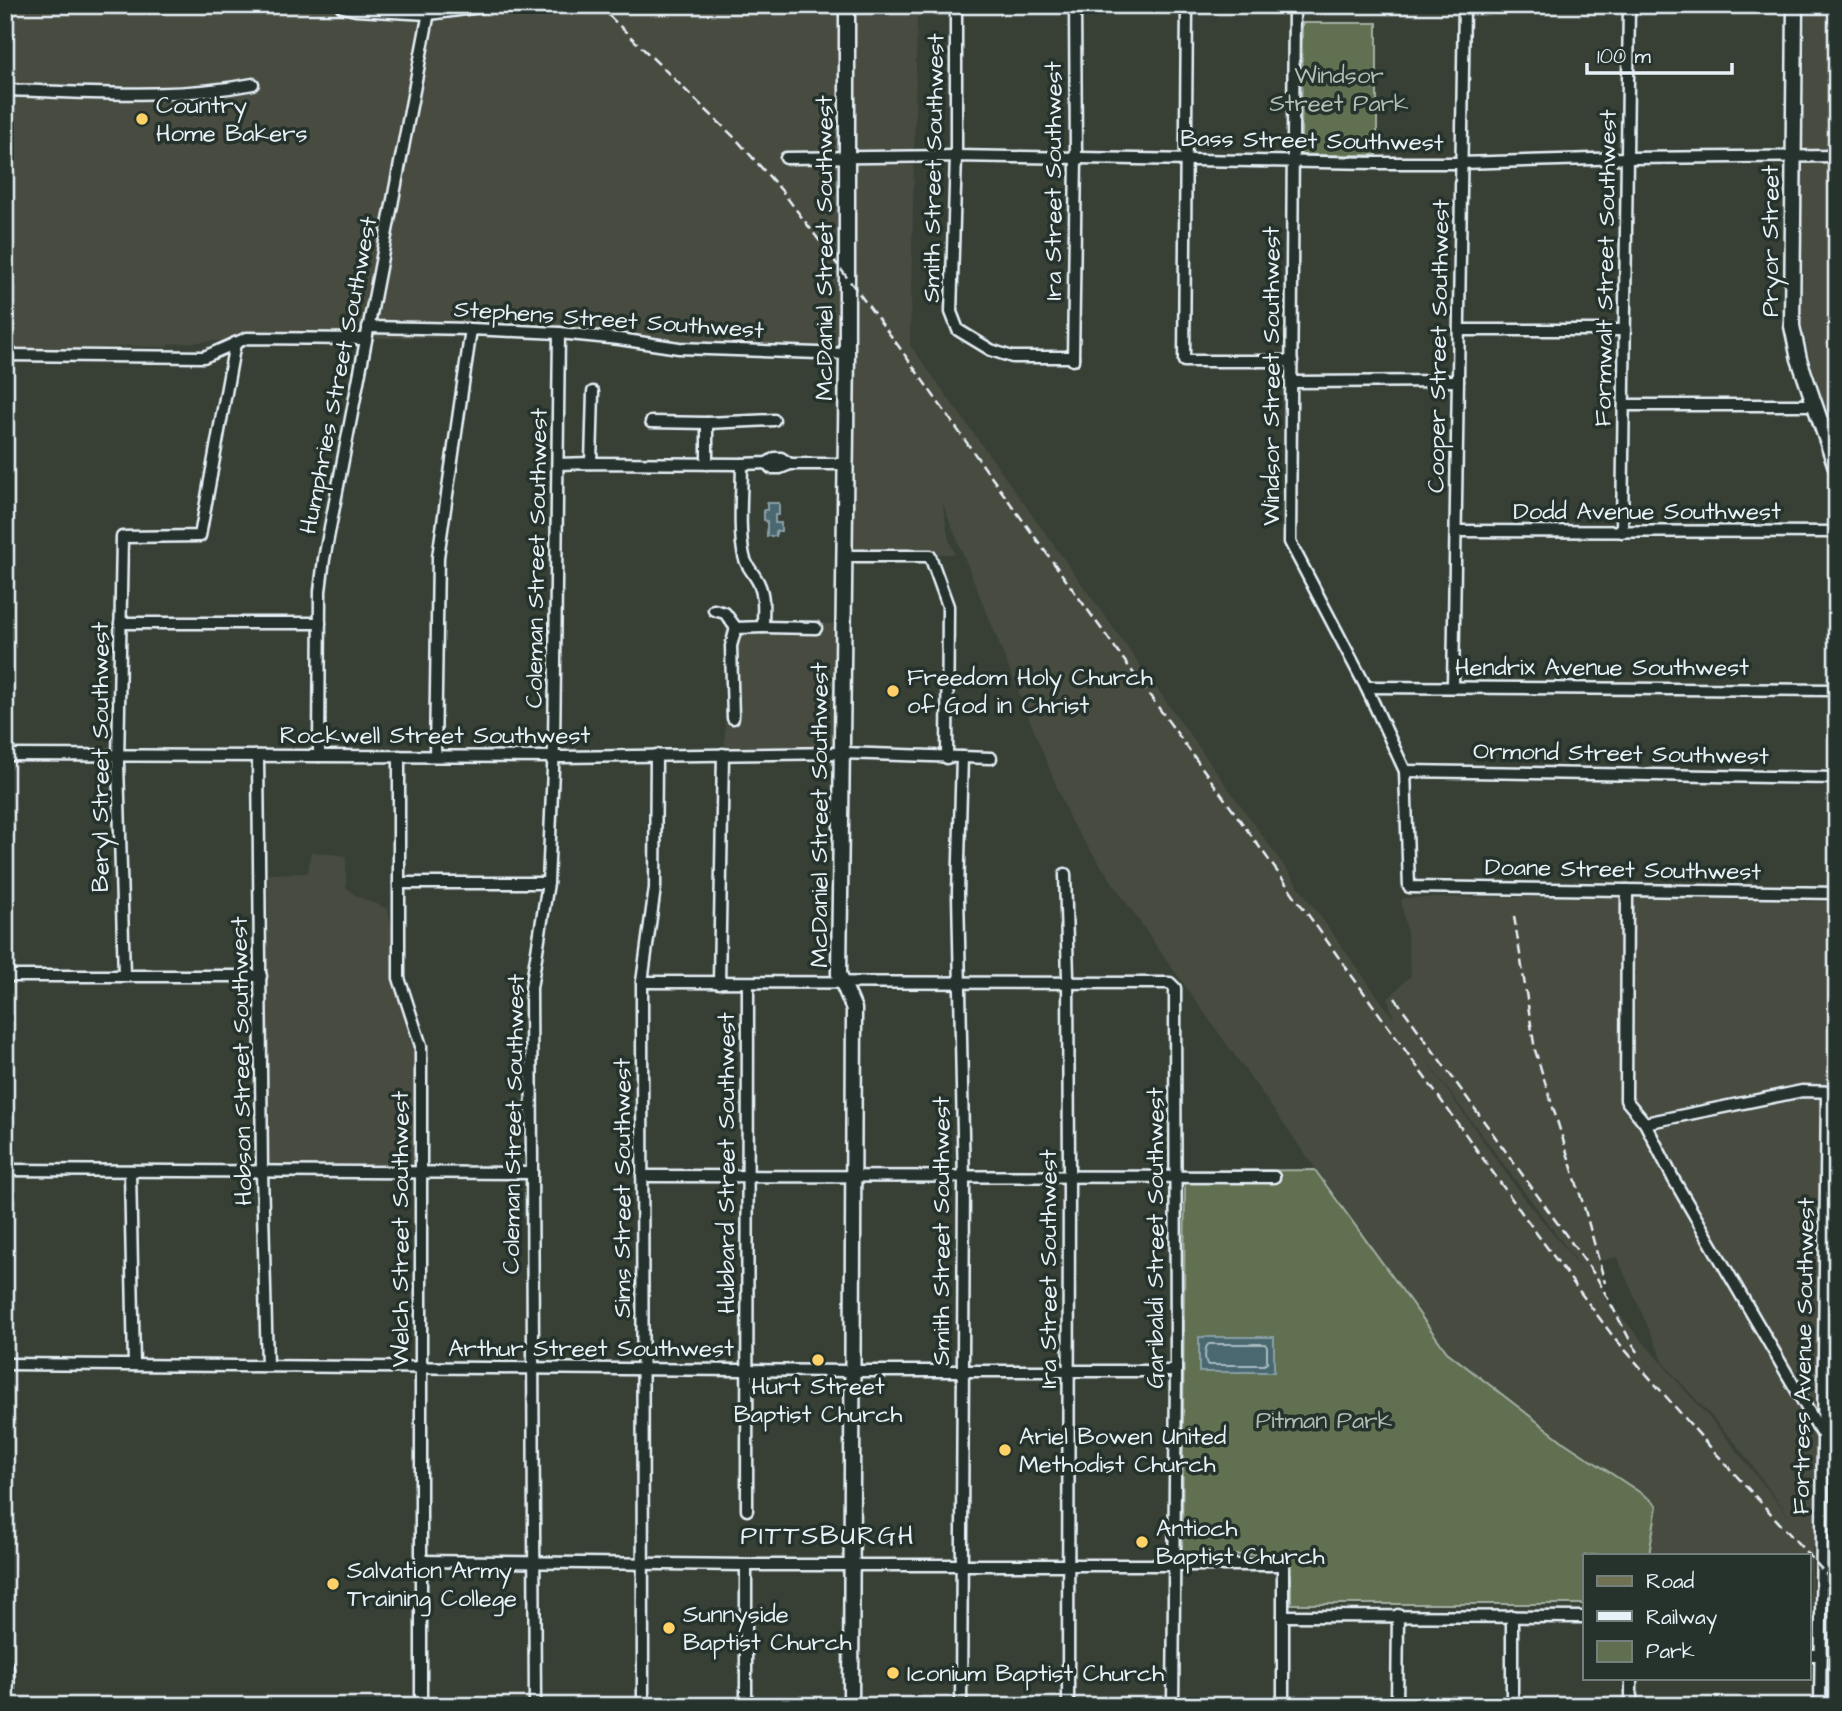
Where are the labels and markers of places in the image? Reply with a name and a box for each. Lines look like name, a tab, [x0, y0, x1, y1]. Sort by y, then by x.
place label: Country Home Bakers	[156, 89, 308, 151]
marker: Country Home Bakers	[134, 111, 150, 127]
place label: Freedom Holy Church of God in Christ	[907, 661, 1153, 723]
marker: Freedom Holy Church of God in Christ	[885, 683, 901, 699]
marker: Hurt Street Baptist Church	[810, 1352, 826, 1368]
place label: Hurt Street Baptist Church	[734, 1370, 902, 1432]
place label: Ariel Bowen United Methodist Church	[1019, 1420, 1226, 1482]
marker: Ariel Bowen United Methodist Church	[997, 1442, 1013, 1458]
place label: Antioch Baptist Church	[1156, 1512, 1325, 1574]
marker: Antioch Baptist Church	[1134, 1534, 1150, 1550]
place label: Salvation Army Training College	[347, 1554, 517, 1617]
marker: Salvation Army Training College	[325, 1576, 341, 1592]
place label: Sunnyside Baptist Church	[683, 1598, 852, 1660]
marker: Sunnyside Baptist Church	[661, 1620, 677, 1636]
place label: Iconium Baptist Church	[907, 1657, 1164, 1691]
marker: Iconium Baptist Church	[885, 1665, 901, 1681]

